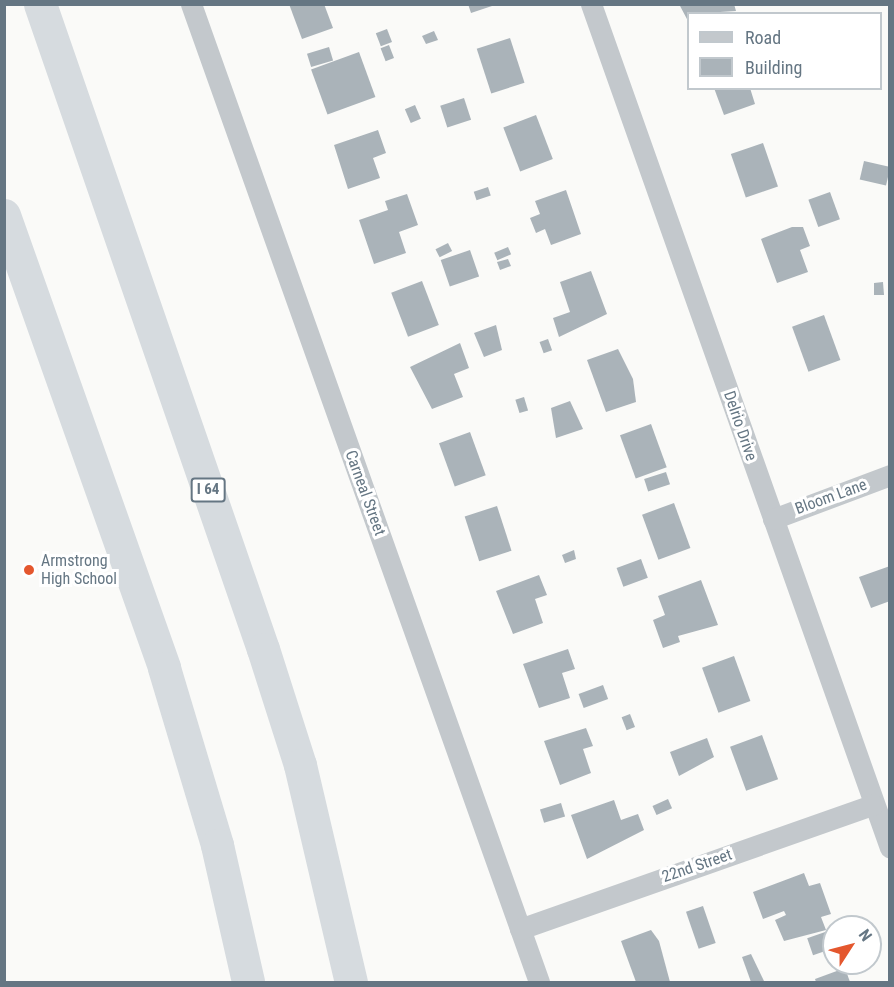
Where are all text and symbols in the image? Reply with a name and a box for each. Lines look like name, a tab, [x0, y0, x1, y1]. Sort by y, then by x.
legend	[687, 12, 882, 90]
text: Road	[745, 27, 781, 48]
text: Building	[745, 57, 802, 78]
street label: Delrio Drive	[719, 389, 761, 463]
street label: Carneal Street	[341, 448, 389, 538]
street label: Bloom Lane	[793, 475, 869, 519]
road number: I 64	[190, 478, 226, 502]
place label: Armstrong High School	[41, 551, 117, 589]
marker: Armstrong High School	[22, 563, 36, 577]
street label: 22nd Street	[660, 845, 734, 887]
north arrow	[822, 915, 882, 975]
text: N	[855, 926, 876, 945]

